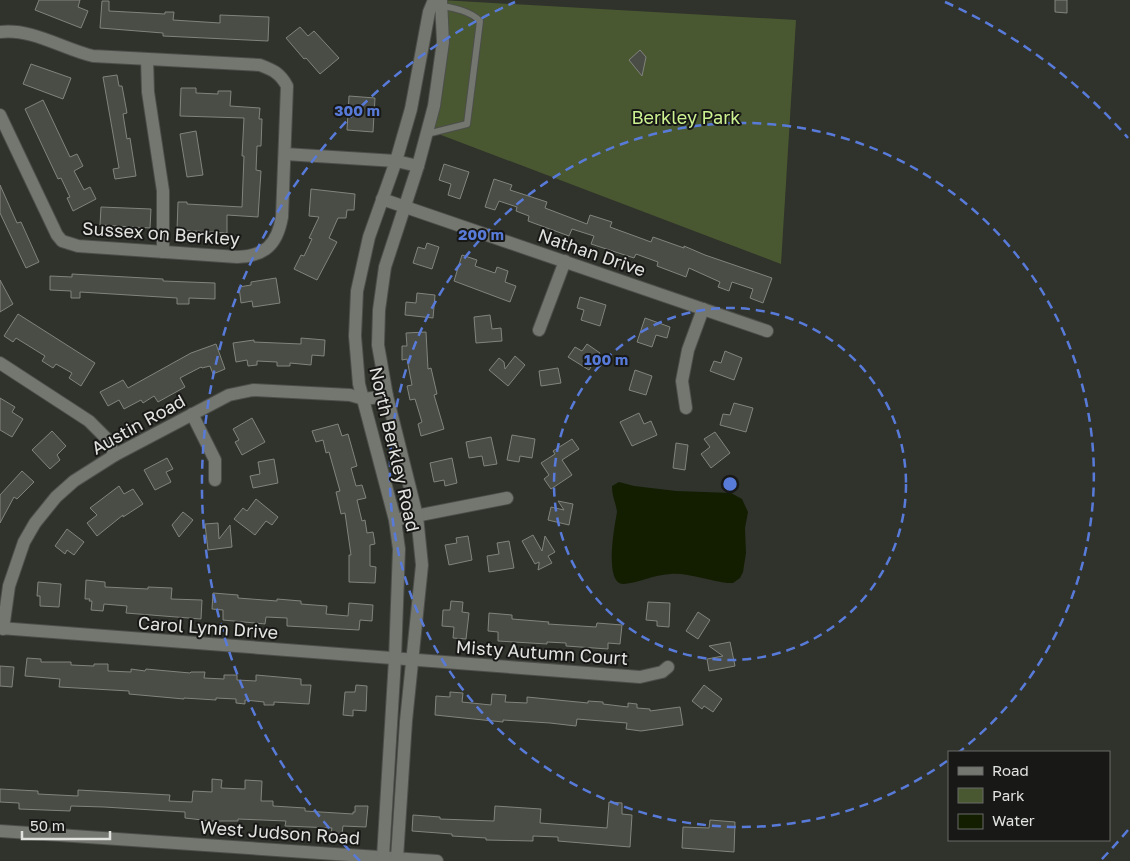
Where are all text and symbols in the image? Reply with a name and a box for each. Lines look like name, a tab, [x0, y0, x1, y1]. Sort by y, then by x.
text: 300 m	[334, 101, 380, 119]
park label: Berkley Park	[632, 106, 740, 128]
street label: Sussex on Berkley	[82, 217, 240, 249]
street label: Nathan Drive	[535, 223, 649, 281]
text: 200 m	[458, 225, 504, 243]
text: 100 m	[584, 350, 628, 368]
street label: North Berkley Road	[365, 364, 425, 534]
street label: Austin Road	[87, 389, 189, 459]
centre of rings	[721, 475, 739, 493]
street label: Carol Lynn Drive	[137, 611, 279, 643]
street label: Misty Autumn Court	[455, 635, 629, 669]
legend	[948, 751, 1110, 841]
text: Road	[992, 761, 1029, 779]
text: Park	[992, 786, 1025, 804]
scale bar	[22, 808, 110, 840]
text: Water	[992, 811, 1035, 829]
street label: West Judson Road	[199, 815, 361, 849]
text: 50 m	[30, 816, 65, 834]

